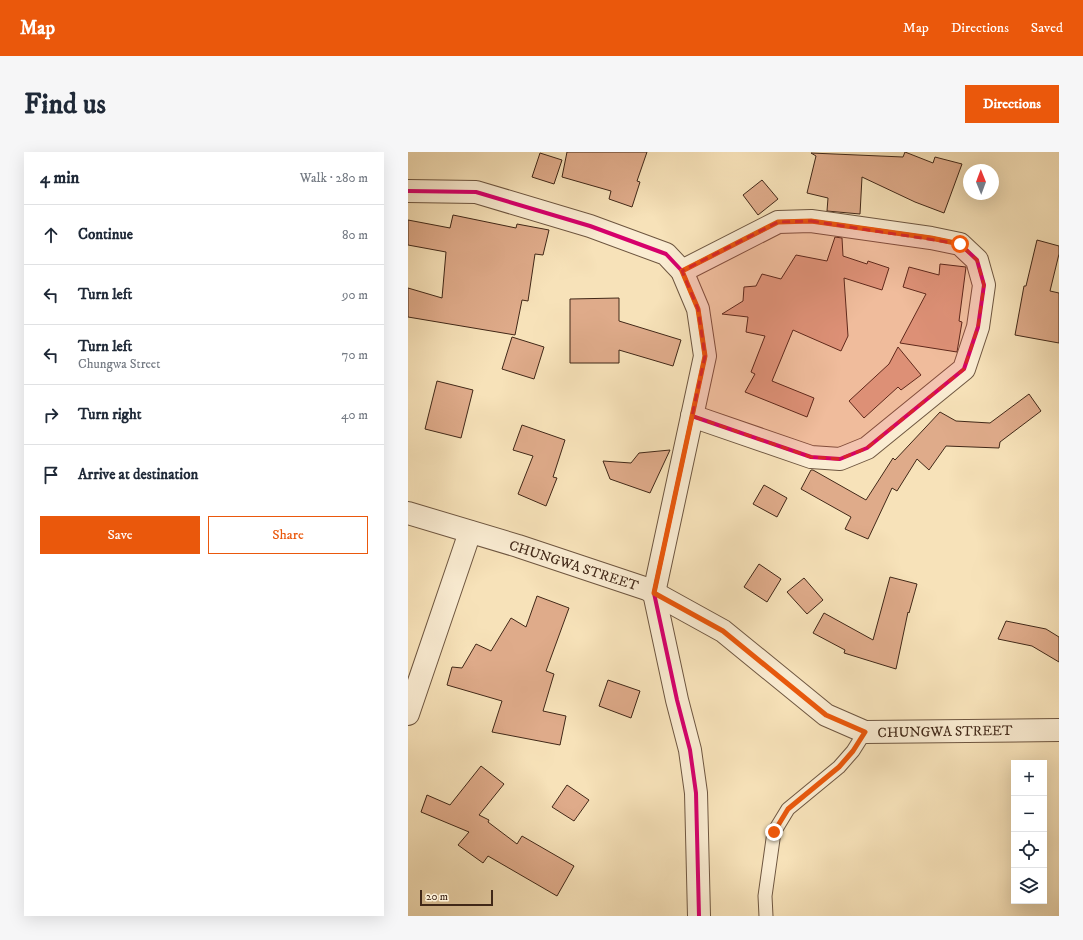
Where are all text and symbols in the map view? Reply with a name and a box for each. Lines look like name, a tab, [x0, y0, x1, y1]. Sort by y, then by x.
text: Map	[20, 17, 55, 40]
text: Map	[903, 19, 929, 37]
text: Directions	[951, 19, 1009, 37]
text: Saved	[1031, 19, 1063, 37]
button: Directions	[965, 85, 1059, 123]
text: Find us	[24, 87, 106, 122]
north arrow	[963, 164, 999, 200]
text: 4 min	[40, 167, 79, 189]
text: Walk · 280 m	[300, 170, 368, 186]
icon: ahead	[40, 224, 62, 246]
text: Continue	[78, 225, 133, 244]
text: 80 m	[342, 227, 368, 243]
route start	[951, 235, 969, 253]
icon: left	[40, 284, 62, 306]
text: Turn left	[78, 285, 132, 304]
text: 90 m	[342, 287, 368, 303]
text: Turn left	[78, 337, 132, 356]
icon: left	[40, 344, 62, 366]
text: 70 m	[342, 347, 368, 363]
text: Chungwa Street	[78, 356, 160, 372]
icon: right	[40, 404, 62, 426]
text: Turn right	[78, 405, 141, 424]
text: 40 m	[341, 407, 368, 423]
icon: arrive	[40, 464, 62, 486]
text: Arrive at destination	[78, 465, 198, 484]
button: Save	[40, 516, 200, 554]
button: Share	[208, 516, 368, 554]
street label: CHUNGWA STREET	[507, 537, 641, 595]
street label: CHUNGWA STREET	[877, 722, 1013, 742]
map controls	[1011, 760, 1047, 904]
button: +	[1011, 760, 1047, 796]
button: −	[1011, 796, 1047, 832]
route end	[765, 823, 783, 841]
button: locate	[1011, 832, 1047, 868]
button: layers	[1011, 868, 1047, 904]
scale bar	[420, 888, 493, 907]
text: 20 m	[426, 890, 448, 904]

